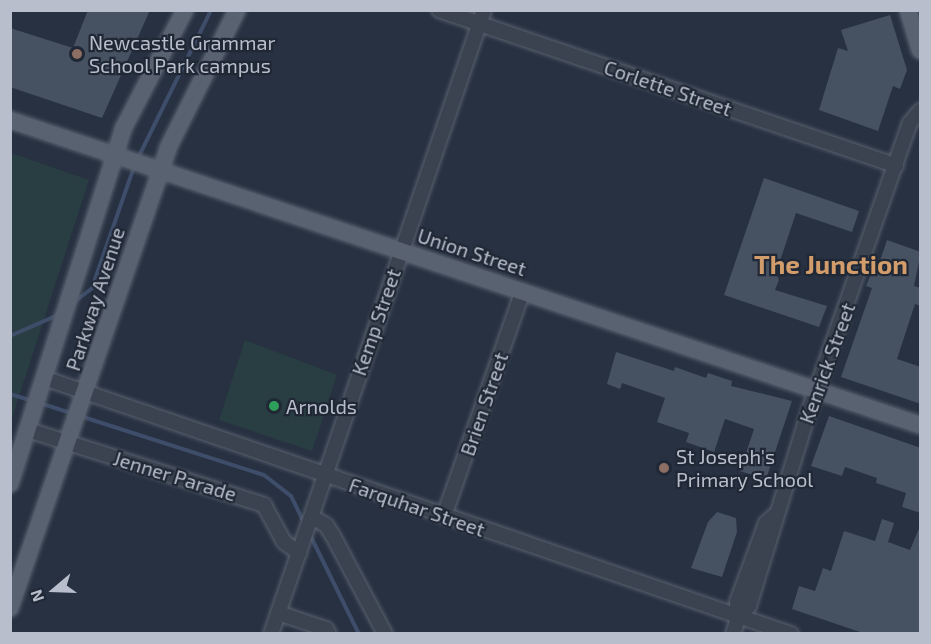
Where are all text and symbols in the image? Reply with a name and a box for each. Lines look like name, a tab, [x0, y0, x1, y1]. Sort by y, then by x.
place label: Newcastle Grammar School Park campus	[89, 30, 276, 77]
marker: Newcastle Grammar School Park campus	[70, 47, 84, 61]
street label: Corlette Street	[601, 55, 735, 121]
street label: Union Street	[415, 223, 529, 281]
street label: Parkway Avenue	[60, 224, 130, 374]
district label: The Junction	[754, 248, 908, 280]
street label: Kemp Street	[347, 265, 405, 379]
street label: Kenrick Street	[794, 299, 860, 427]
street label: Brien Street	[455, 349, 513, 459]
place label: Arnolds	[286, 394, 357, 418]
marker: Arnolds	[267, 399, 281, 413]
place label: St Joseph's Primary School	[676, 444, 814, 491]
street label: Jenner Parade	[110, 446, 240, 506]
marker: St Joseph's Primary School	[657, 461, 671, 475]
street label: Farquhar Street	[346, 472, 488, 542]
north arrow	[24, 560, 84, 620]
text: N	[26, 587, 47, 605]

